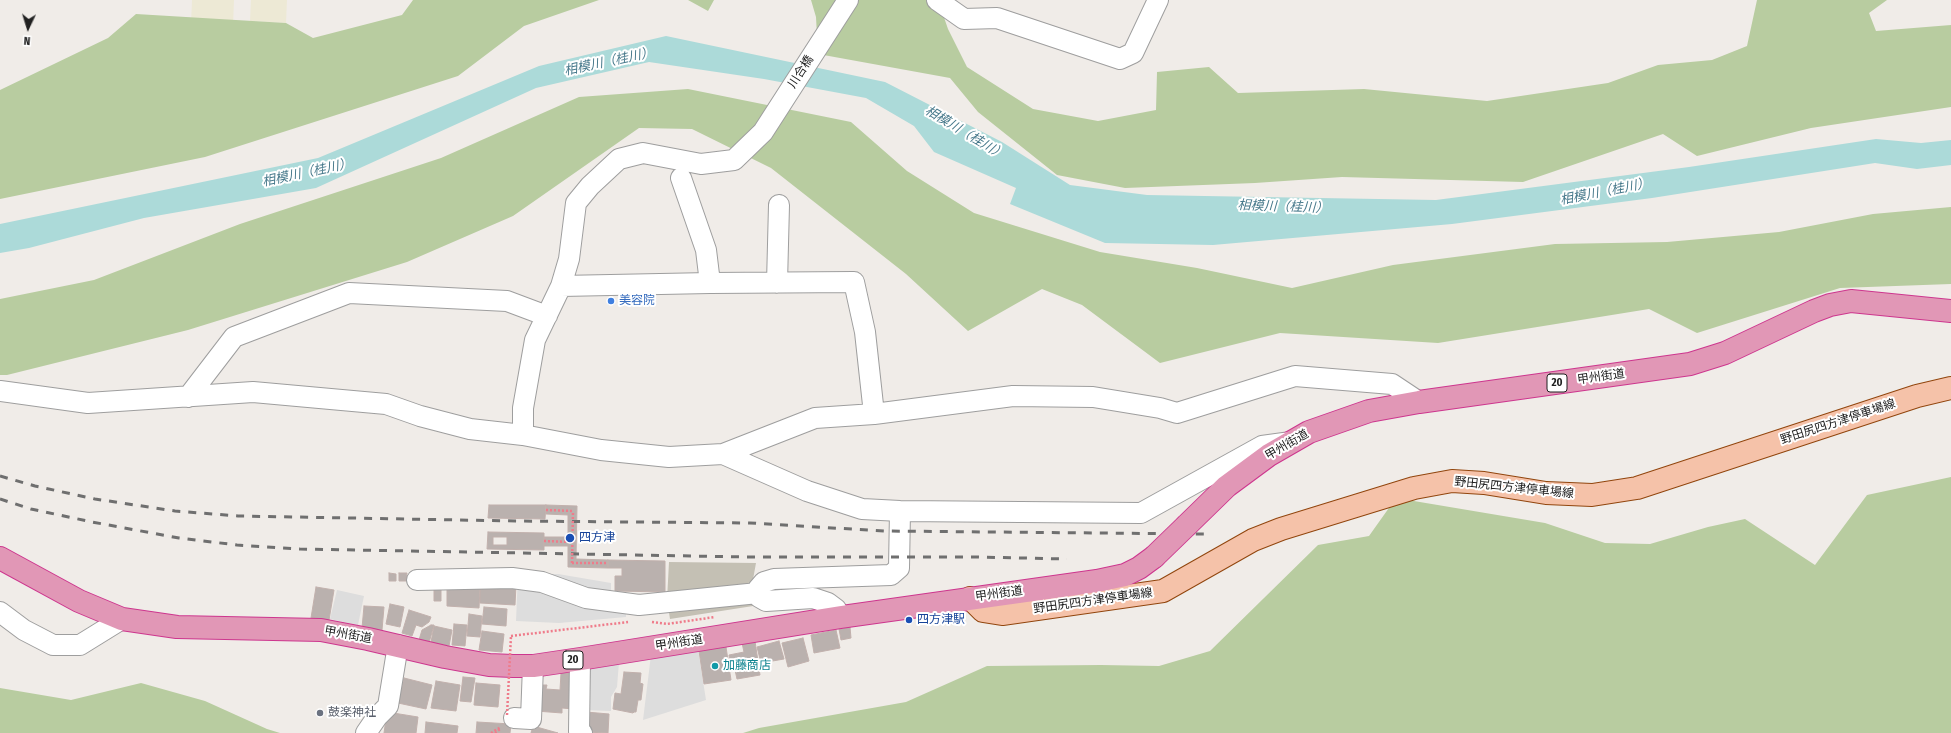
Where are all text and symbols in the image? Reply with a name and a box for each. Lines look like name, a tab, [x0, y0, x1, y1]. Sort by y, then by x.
north arrow	[8, 8, 48, 48]
text: N	[23, 34, 31, 47]
water label: 相模川（桂川）	[563, 45, 655, 79]
street label: 川合橋	[785, 53, 817, 91]
water label: 相模川（桂川）	[922, 103, 1008, 163]
water label: 相模川（桂川）	[261, 156, 353, 190]
water label: 相模川（桂川）	[1559, 176, 1651, 208]
water label: 相模川（桂川）	[1237, 198, 1329, 216]
place label: 美容院	[619, 294, 655, 308]
marker: 美容院	[606, 296, 616, 306]
street label: 甲州街道	[1576, 367, 1626, 387]
road number: 20	[1547, 374, 1567, 392]
street label: 野田尻四方津停車場線	[1779, 397, 1897, 447]
street label: 甲州街道	[1263, 427, 1311, 463]
street label: 野田尻四方津停車場線	[1454, 475, 1574, 501]
place label: 四方津	[579, 531, 615, 545]
marker: 四方津	[564, 532, 576, 544]
street label: 甲州街道	[974, 584, 1024, 604]
street label: 野田尻四方津停車場線	[1033, 586, 1153, 616]
place label: 四方津駅	[917, 613, 965, 627]
marker: 四方津駅	[904, 615, 914, 625]
street label: 甲州街道	[323, 624, 373, 646]
street label: 甲州街道	[654, 632, 704, 654]
road number: 20	[563, 651, 583, 669]
place label: 加藤商店	[723, 659, 771, 673]
marker: 加藤商店	[710, 661, 720, 671]
place label: 鼓楽神社	[328, 706, 376, 720]
marker: 鼓楽神社	[315, 708, 325, 718]

